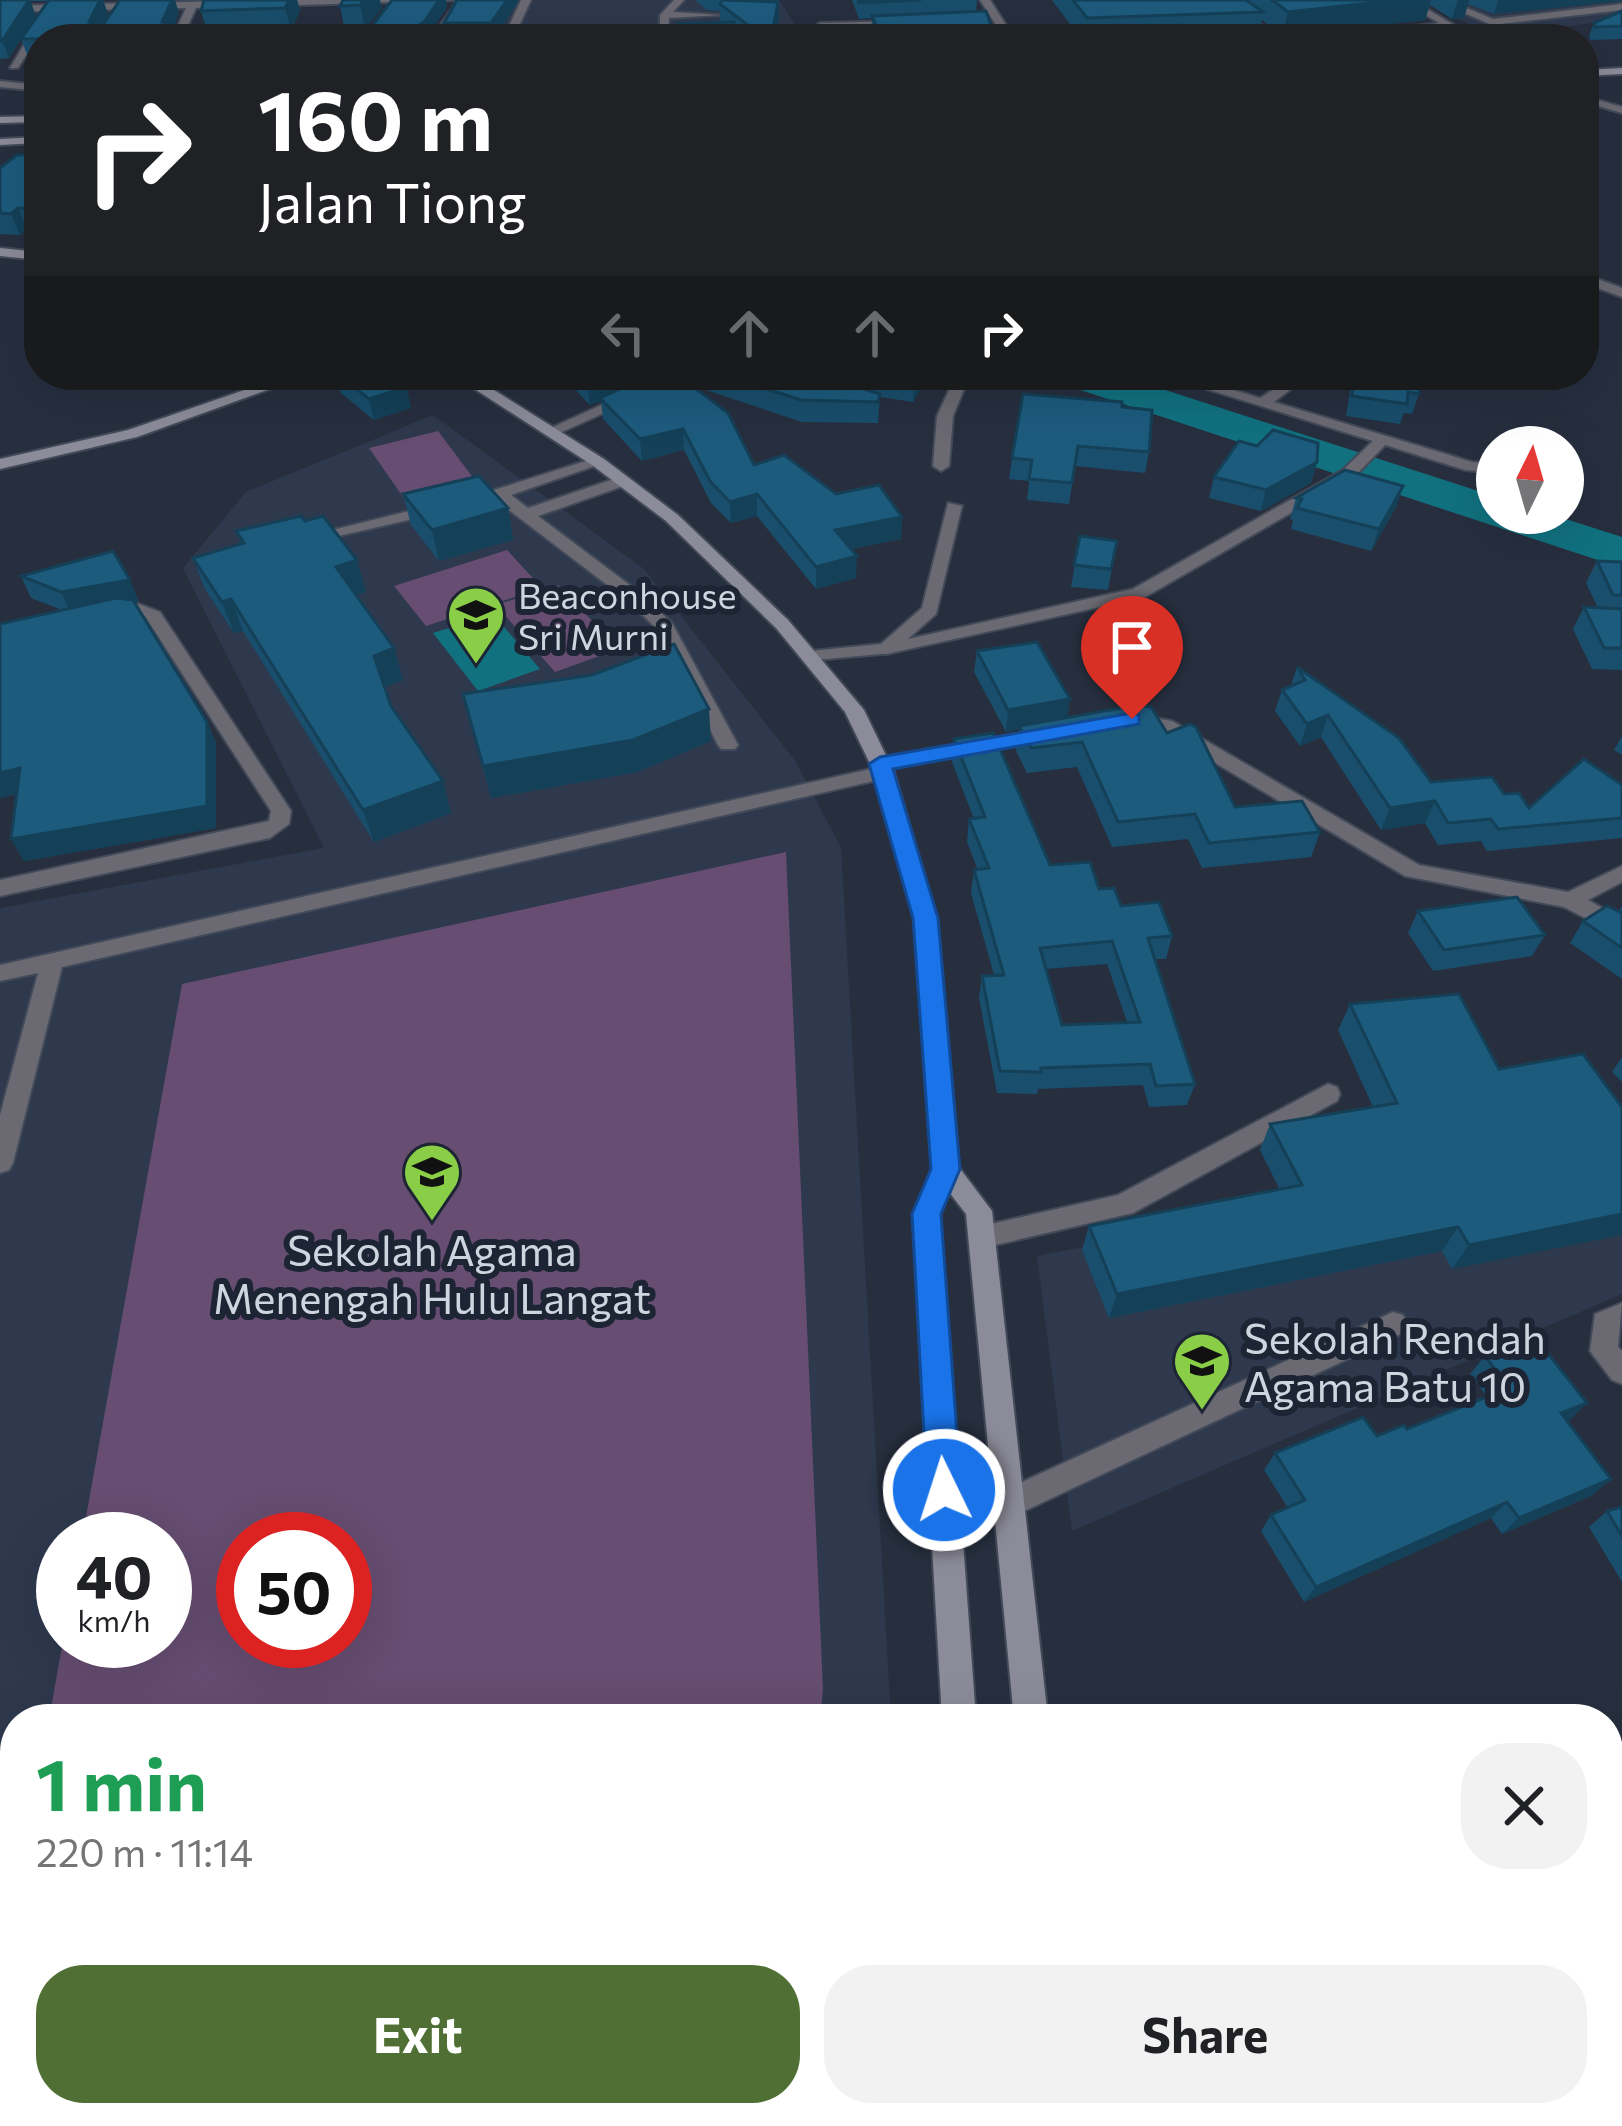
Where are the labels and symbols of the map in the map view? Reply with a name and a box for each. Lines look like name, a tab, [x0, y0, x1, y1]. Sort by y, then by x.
north arrow	[1476, 426, 1584, 534]
place label: Beaconhouse Sri Murni	[518, 572, 737, 657]
school or university icon: Beaconhouse Sri Murni	[445, 584, 507, 666]
pin	[1081, 596, 1183, 719]
school or university icon: Sekolah Agama Menengah Hulu Langat	[401, 1141, 463, 1223]
place label: Sekolah Agama Menengah Hulu Langat	[213, 1223, 651, 1323]
place label: Sekolah Rendah Agama Batu 10	[1244, 1311, 1546, 1411]
school or university icon: Sekolah Rendah Agama Batu 10	[1171, 1330, 1233, 1412]
position arrow	[881, 1427, 1007, 1553]
speed limit sign: 50	[216, 1512, 372, 1668]

